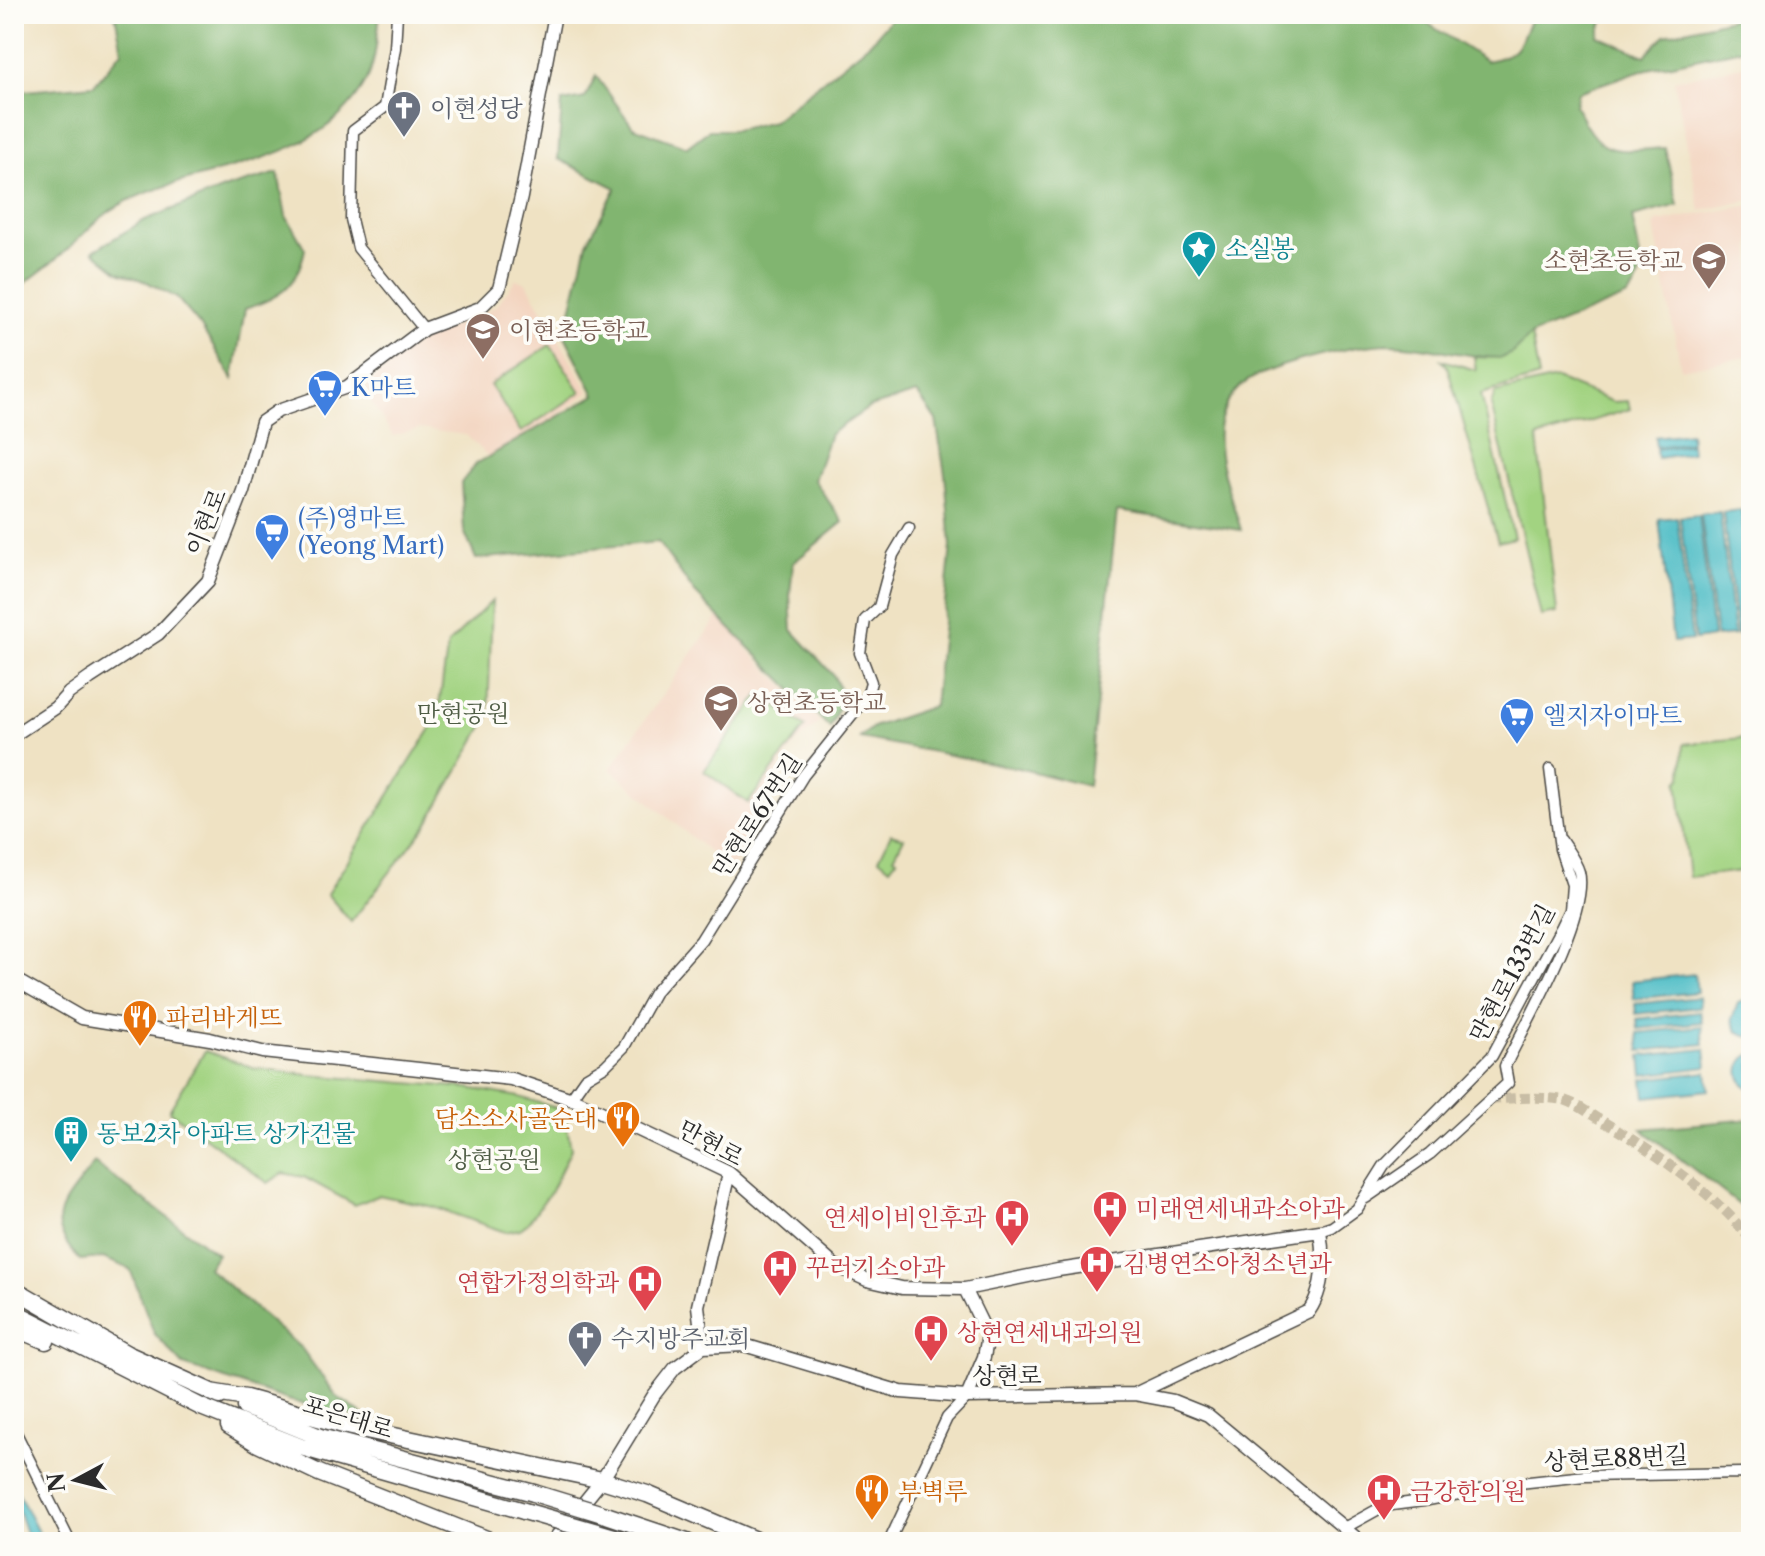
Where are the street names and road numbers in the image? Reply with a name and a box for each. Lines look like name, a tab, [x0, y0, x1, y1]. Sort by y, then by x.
street label: 이현로	[180, 484, 232, 560]
street label: 만현로67번길	[706, 748, 808, 882]
street label: 만현로133번길	[1463, 899, 1561, 1047]
street label: 만현로	[673, 1114, 749, 1172]
street label: 상현로	[972, 1361, 1042, 1390]
street label: 포은대로	[299, 1390, 397, 1444]
street label: 상현로88번길	[1543, 1440, 1689, 1476]

